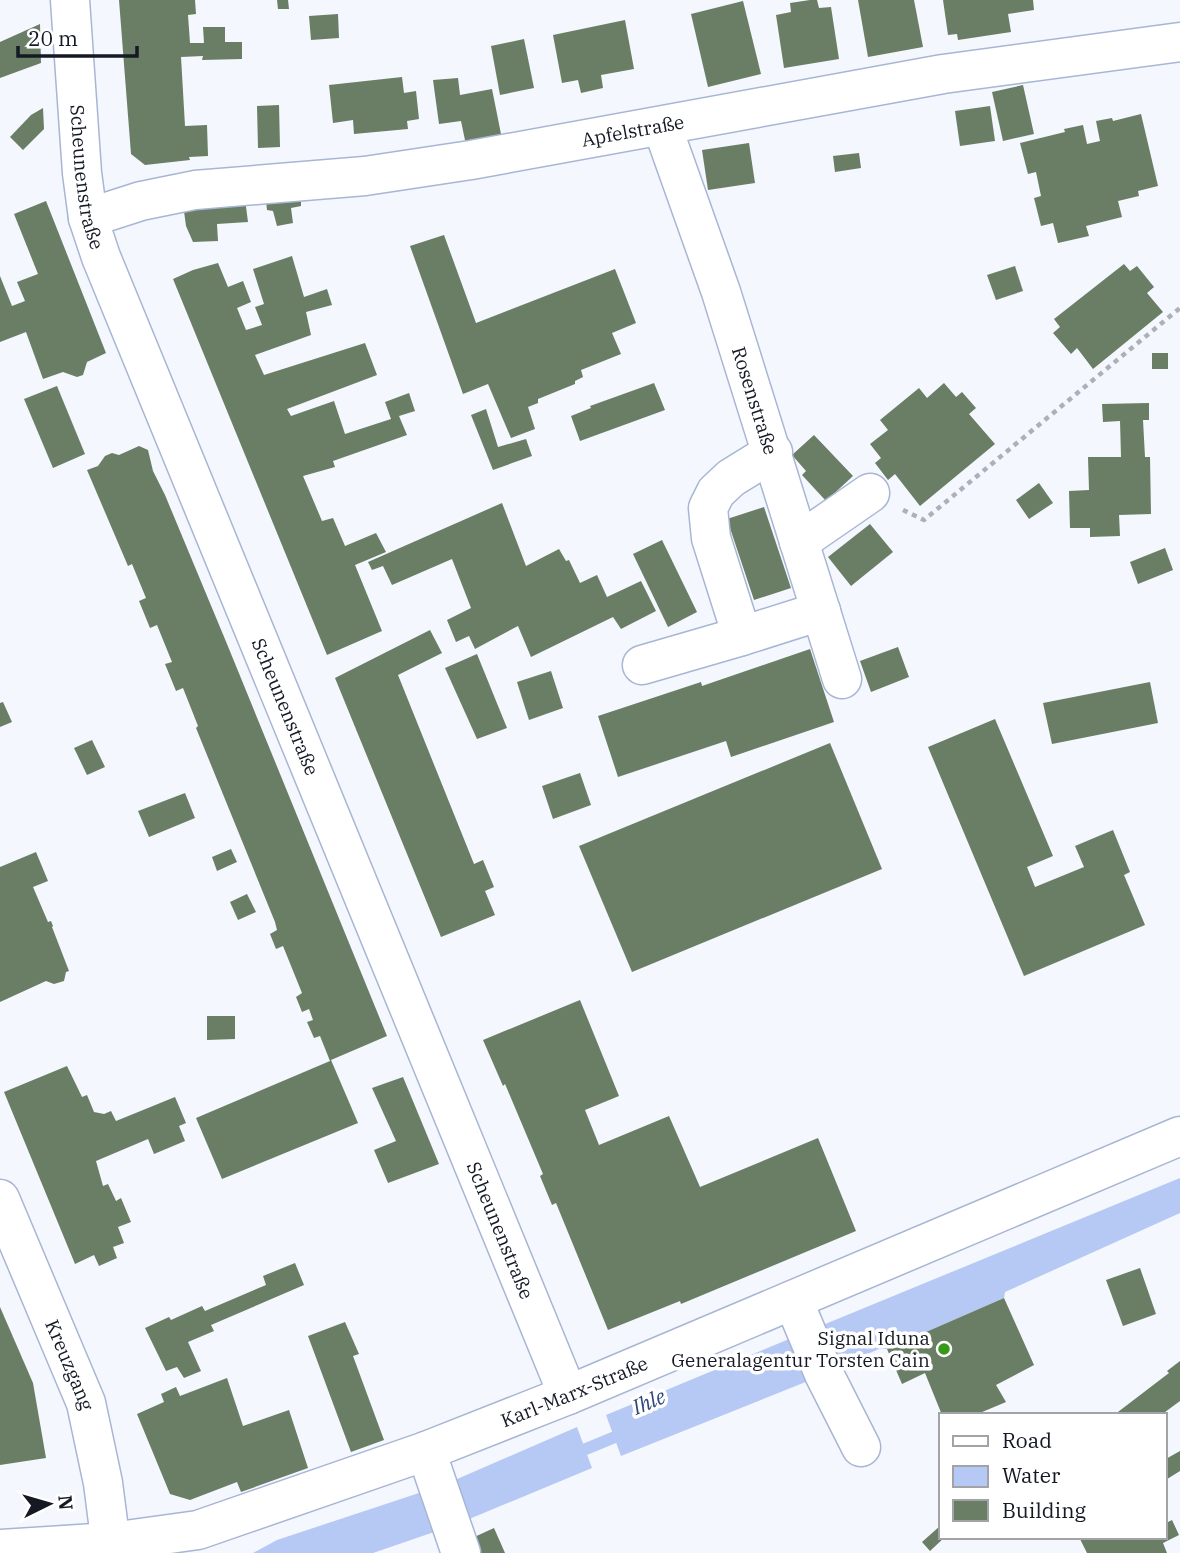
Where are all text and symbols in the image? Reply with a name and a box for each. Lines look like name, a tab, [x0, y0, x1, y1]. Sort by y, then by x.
scale bar	[18, 14, 136, 58]
text: 20 m	[28, 24, 78, 52]
street label: Scheunenstraße	[65, 104, 110, 252]
street label: Apfelstraße	[580, 109, 686, 152]
street label: Rosenstraße	[727, 344, 783, 458]
street label: Scheunenstraße	[247, 634, 324, 779]
street label: Scheunenstraße	[462, 1158, 539, 1303]
street label: Kreuzgang	[40, 1316, 99, 1413]
place label: Signal Iduna Generalagentur Torsten Cain	[671, 1326, 930, 1372]
marker: Signal Iduna Generalagentur Torsten Cain	[936, 1341, 952, 1357]
street label: Karl-Marx-Straße	[497, 1351, 651, 1432]
water label: Ihle	[627, 1381, 670, 1421]
legend	[939, 1413, 1166, 1539]
text: Road	[1002, 1426, 1052, 1454]
text: Water	[1002, 1461, 1061, 1489]
north arrow	[14, 1469, 84, 1539]
text: N	[53, 1494, 79, 1511]
text: Building	[1002, 1496, 1087, 1524]

